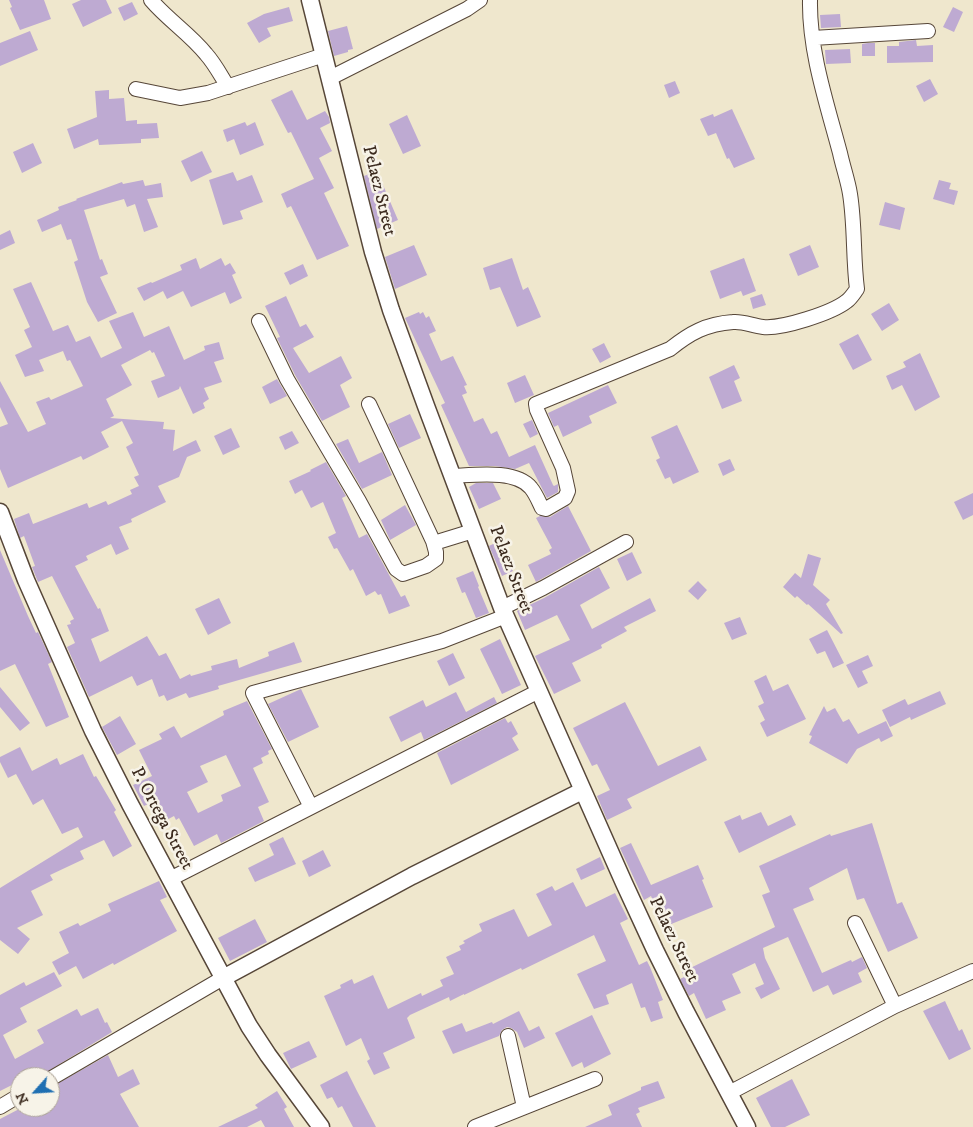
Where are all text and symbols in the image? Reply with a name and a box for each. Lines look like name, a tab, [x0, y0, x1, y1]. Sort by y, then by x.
street label: Pelaez Street	[356, 144, 400, 238]
street label: Pelaez Street	[483, 523, 537, 617]
street label: P. Ortega Street	[125, 764, 197, 874]
street label: Pelaez Street	[643, 894, 703, 986]
north arrow	[10, 1067, 60, 1117]
text: N	[12, 1089, 33, 1107]

